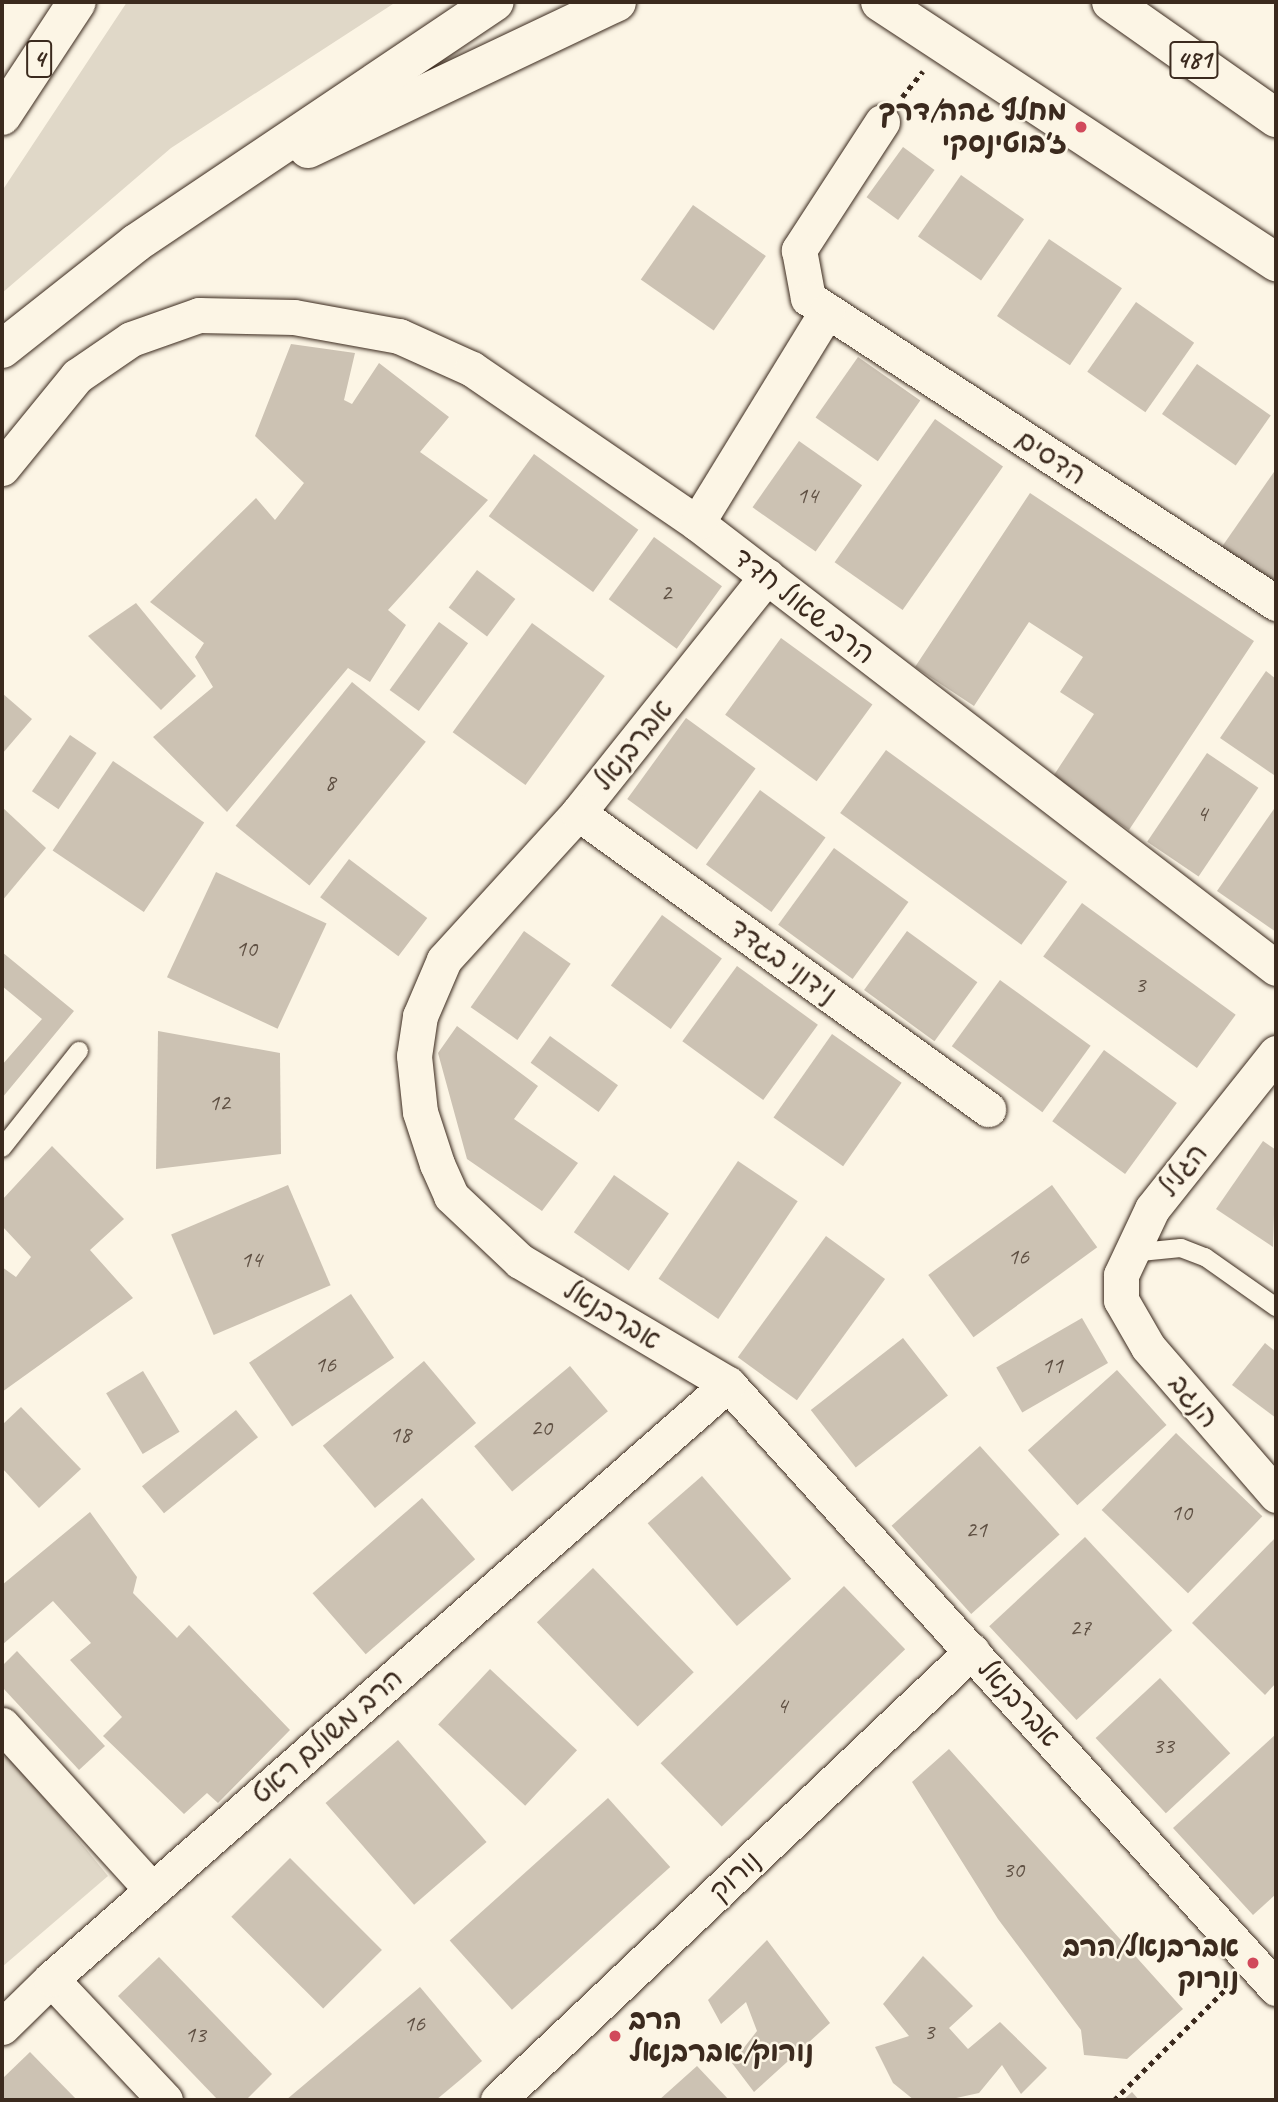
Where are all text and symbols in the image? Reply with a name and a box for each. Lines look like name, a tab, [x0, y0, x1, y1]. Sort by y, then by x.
road number: 4	[25, 36, 53, 82]
road number: 481	[1168, 38, 1220, 82]
place label: מחלף גהה/דרך ז׳בוטינסקי	[879, 94, 1067, 160]
marker: מחלף גהה/דרך ז׳בוטינסקי	[1073, 119, 1089, 135]
street label: הדסים	[1010, 422, 1092, 492]
house number: 14	[796, 482, 818, 510]
street label: הרב שאול חדד	[727, 540, 881, 672]
house number: 2	[661, 579, 671, 607]
street label: אברבנאל	[586, 693, 680, 797]
house number: 8	[325, 769, 335, 797]
house number: 4	[1197, 800, 1207, 828]
street label: נידוני בגדד	[723, 911, 843, 1011]
house number: 10	[235, 935, 257, 963]
house number: 3	[1135, 971, 1145, 999]
house number: 12	[208, 1089, 230, 1117]
street label: הגליל	[1152, 1137, 1214, 1203]
house number: 16	[1007, 1243, 1029, 1271]
house number: 14	[240, 1246, 262, 1274]
street label: אברבנאל	[557, 1273, 667, 1357]
house number: 16	[314, 1351, 336, 1379]
house number: 11	[1041, 1352, 1063, 1380]
street label: הנגב	[1162, 1367, 1226, 1435]
house number: 20	[530, 1414, 552, 1442]
house number: 18	[389, 1421, 411, 1449]
house number: 10	[1170, 1499, 1192, 1527]
house number: 21	[965, 1516, 987, 1544]
house number: 27	[1069, 1614, 1091, 1642]
street label: אברבנאל	[971, 1652, 1067, 1754]
street label: הרב משולם ראט	[244, 1661, 410, 1811]
house number: 4	[777, 1692, 787, 1720]
house number: 33	[1152, 1732, 1174, 1760]
street label: נורוק	[702, 1844, 768, 1908]
house number: 30	[1002, 1856, 1024, 1884]
place label: אברבנאל/הרב נורוק	[1063, 1930, 1239, 1996]
marker: אברבנאל/הרב נורוק	[1245, 1955, 1261, 1971]
place label: הרב נורוק/אברבנאל	[629, 2003, 814, 2069]
house number: 16	[403, 2010, 425, 2038]
house number: 3	[924, 2018, 934, 2046]
house number: 13	[184, 2021, 206, 2049]
marker: הרב נורוק/אברבנאל	[607, 2028, 623, 2044]

